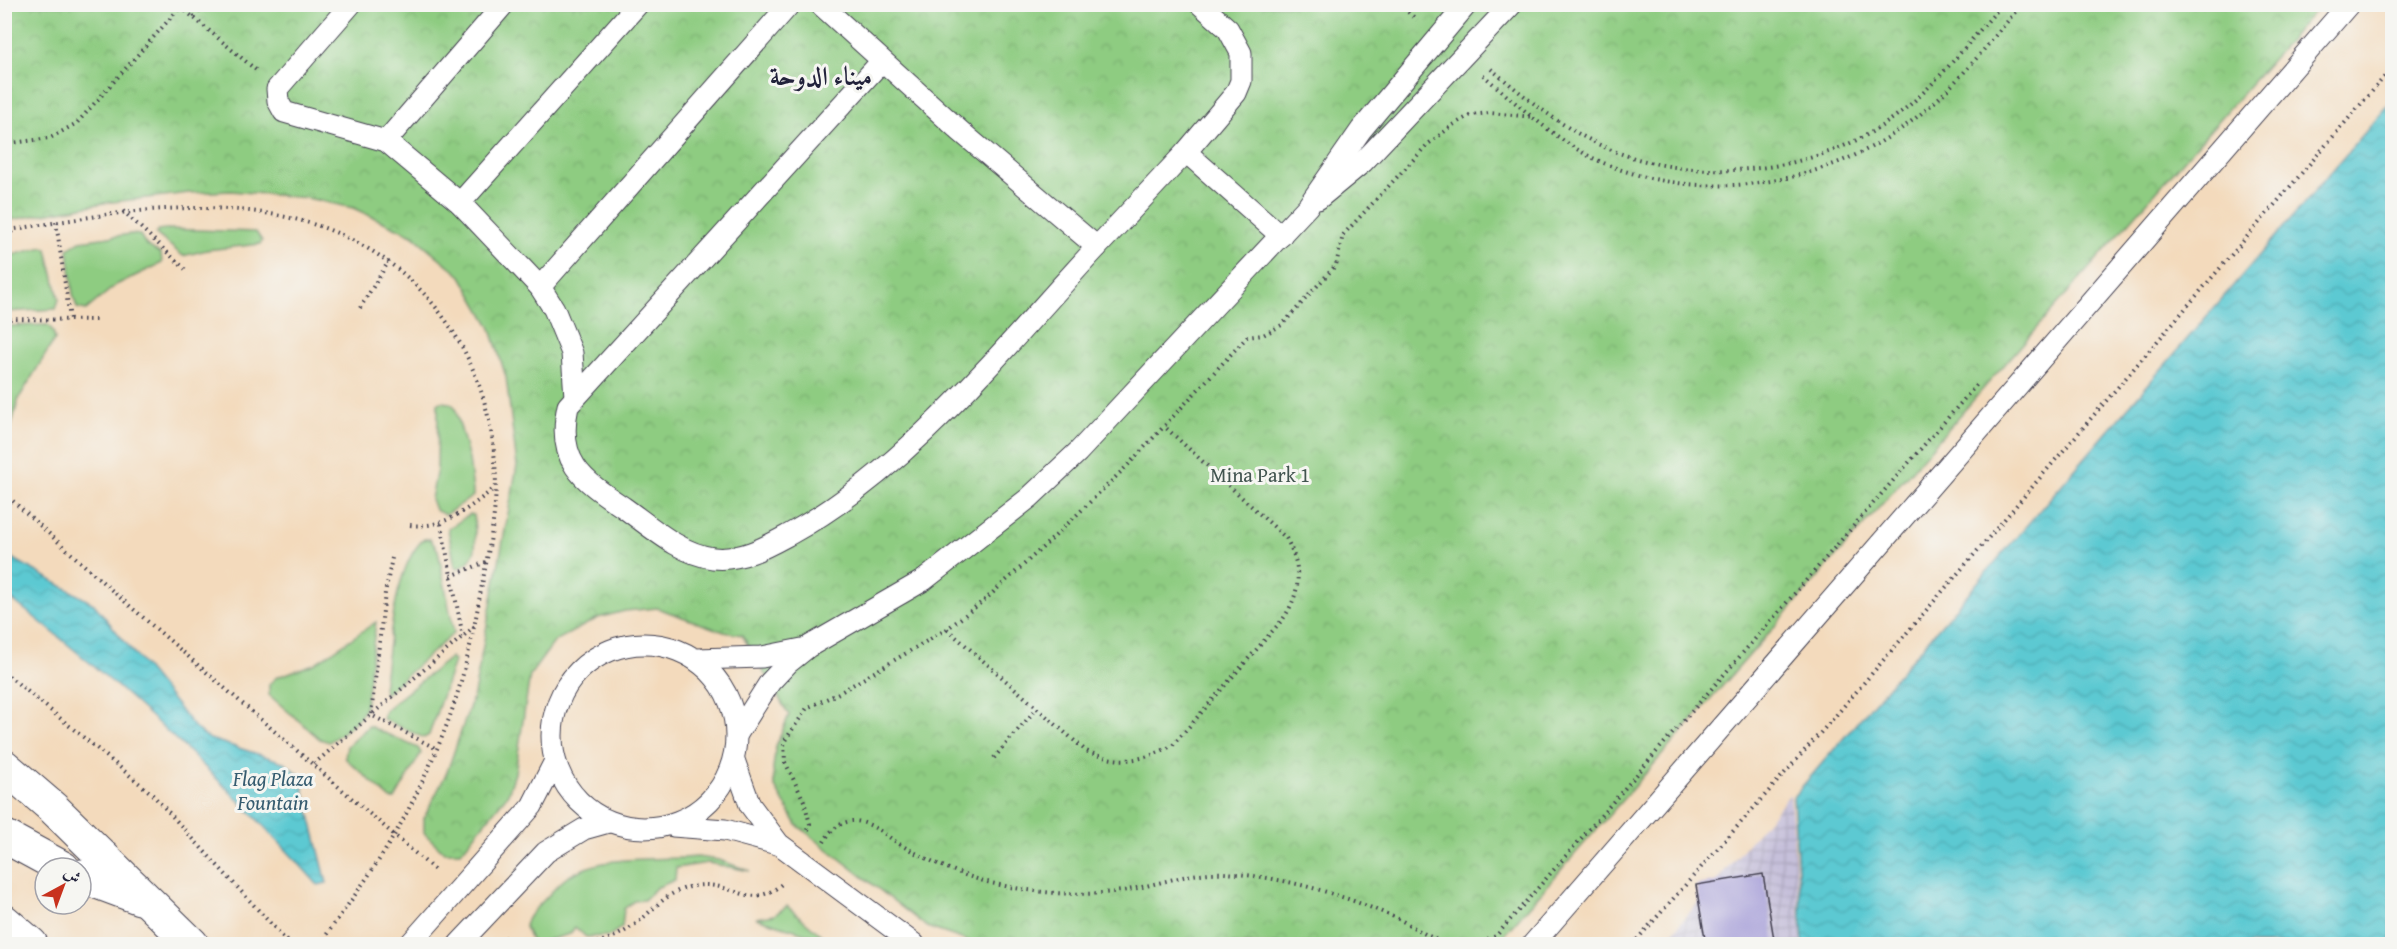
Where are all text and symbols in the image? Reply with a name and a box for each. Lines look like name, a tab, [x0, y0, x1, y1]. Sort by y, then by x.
district label: ميناء الدوحة	[770, 56, 872, 95]
park label: Mina Park 1	[1210, 460, 1310, 489]
water label: Flag Plaza Fountain	[232, 763, 314, 818]
north arrow	[33, 856, 93, 916]
text: ش	[59, 860, 87, 889]

